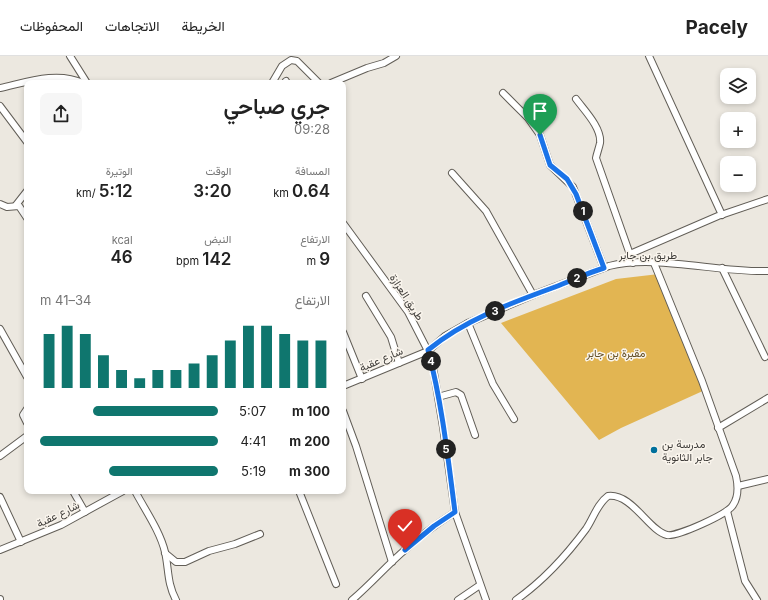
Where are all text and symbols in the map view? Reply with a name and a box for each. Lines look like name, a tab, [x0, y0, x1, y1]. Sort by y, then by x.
text: Pacely	[686, 16, 748, 39]
text: المحفوظات	[20, 17, 83, 34]
text: الاتجاهات	[105, 17, 159, 34]
text: الخريطة	[181, 17, 225, 34]
map controls	[720, 68, 756, 192]
button: layers	[720, 68, 756, 104]
button: share	[40, 93, 82, 135]
text: جري صباحي	[224, 93, 330, 119]
pin	[523, 94, 557, 135]
icon: arrive	[529, 100, 551, 122]
button: +	[720, 112, 756, 148]
text: 09:28	[294, 121, 330, 137]
button: −	[720, 156, 756, 192]
text: الوتيرة	[106, 164, 133, 178]
text: الوقت	[205, 164, 231, 178]
text: المسافة	[295, 164, 330, 178]
text: 5:12	[99, 181, 133, 201]
text: 3:20	[193, 181, 231, 201]
text: 0.64	[292, 181, 330, 201]
text: /km	[76, 186, 99, 200]
text: km	[273, 186, 292, 200]
pin: 1	[573, 201, 593, 221]
text: 1	[581, 204, 585, 218]
text: النبض	[204, 232, 231, 246]
text: الارتفاع	[300, 232, 330, 246]
text: kcal	[112, 233, 133, 247]
text: 46	[110, 247, 133, 267]
street label: طريق بن جابر	[618, 248, 677, 262]
text: 142	[202, 249, 231, 269]
text: 9	[319, 249, 330, 269]
text: bpm	[176, 254, 202, 268]
text: m	[306, 254, 319, 268]
pin: 2	[567, 268, 587, 288]
street label: طريق العزازة	[387, 271, 427, 323]
text: 2	[574, 271, 580, 285]
text: 34–41 m	[40, 292, 91, 308]
text: الارتفاع	[295, 292, 330, 308]
pin: 3	[485, 301, 505, 321]
text: 3	[491, 304, 499, 318]
street label: شارع عقبة	[357, 343, 406, 375]
park label: مقبرة بن جابر	[586, 346, 646, 360]
pin: 4	[421, 351, 441, 371]
text: 4	[427, 354, 435, 368]
text: 5:07	[239, 403, 266, 419]
text: 100 m	[292, 403, 330, 419]
text: 4:41	[240, 433, 266, 449]
text: 200 m	[289, 433, 330, 449]
place label: مدرسة بن جابر الثانوية	[662, 437, 713, 464]
pin: 5	[436, 439, 456, 459]
text: 5	[442, 442, 450, 456]
marker: مدرسة بن جابر الثانوية	[649, 445, 659, 455]
text: 5:19	[241, 463, 266, 479]
text: 300 m	[289, 463, 330, 479]
street label: شارع عقبة	[34, 497, 82, 531]
pin	[388, 509, 422, 550]
icon: check	[394, 515, 416, 537]

